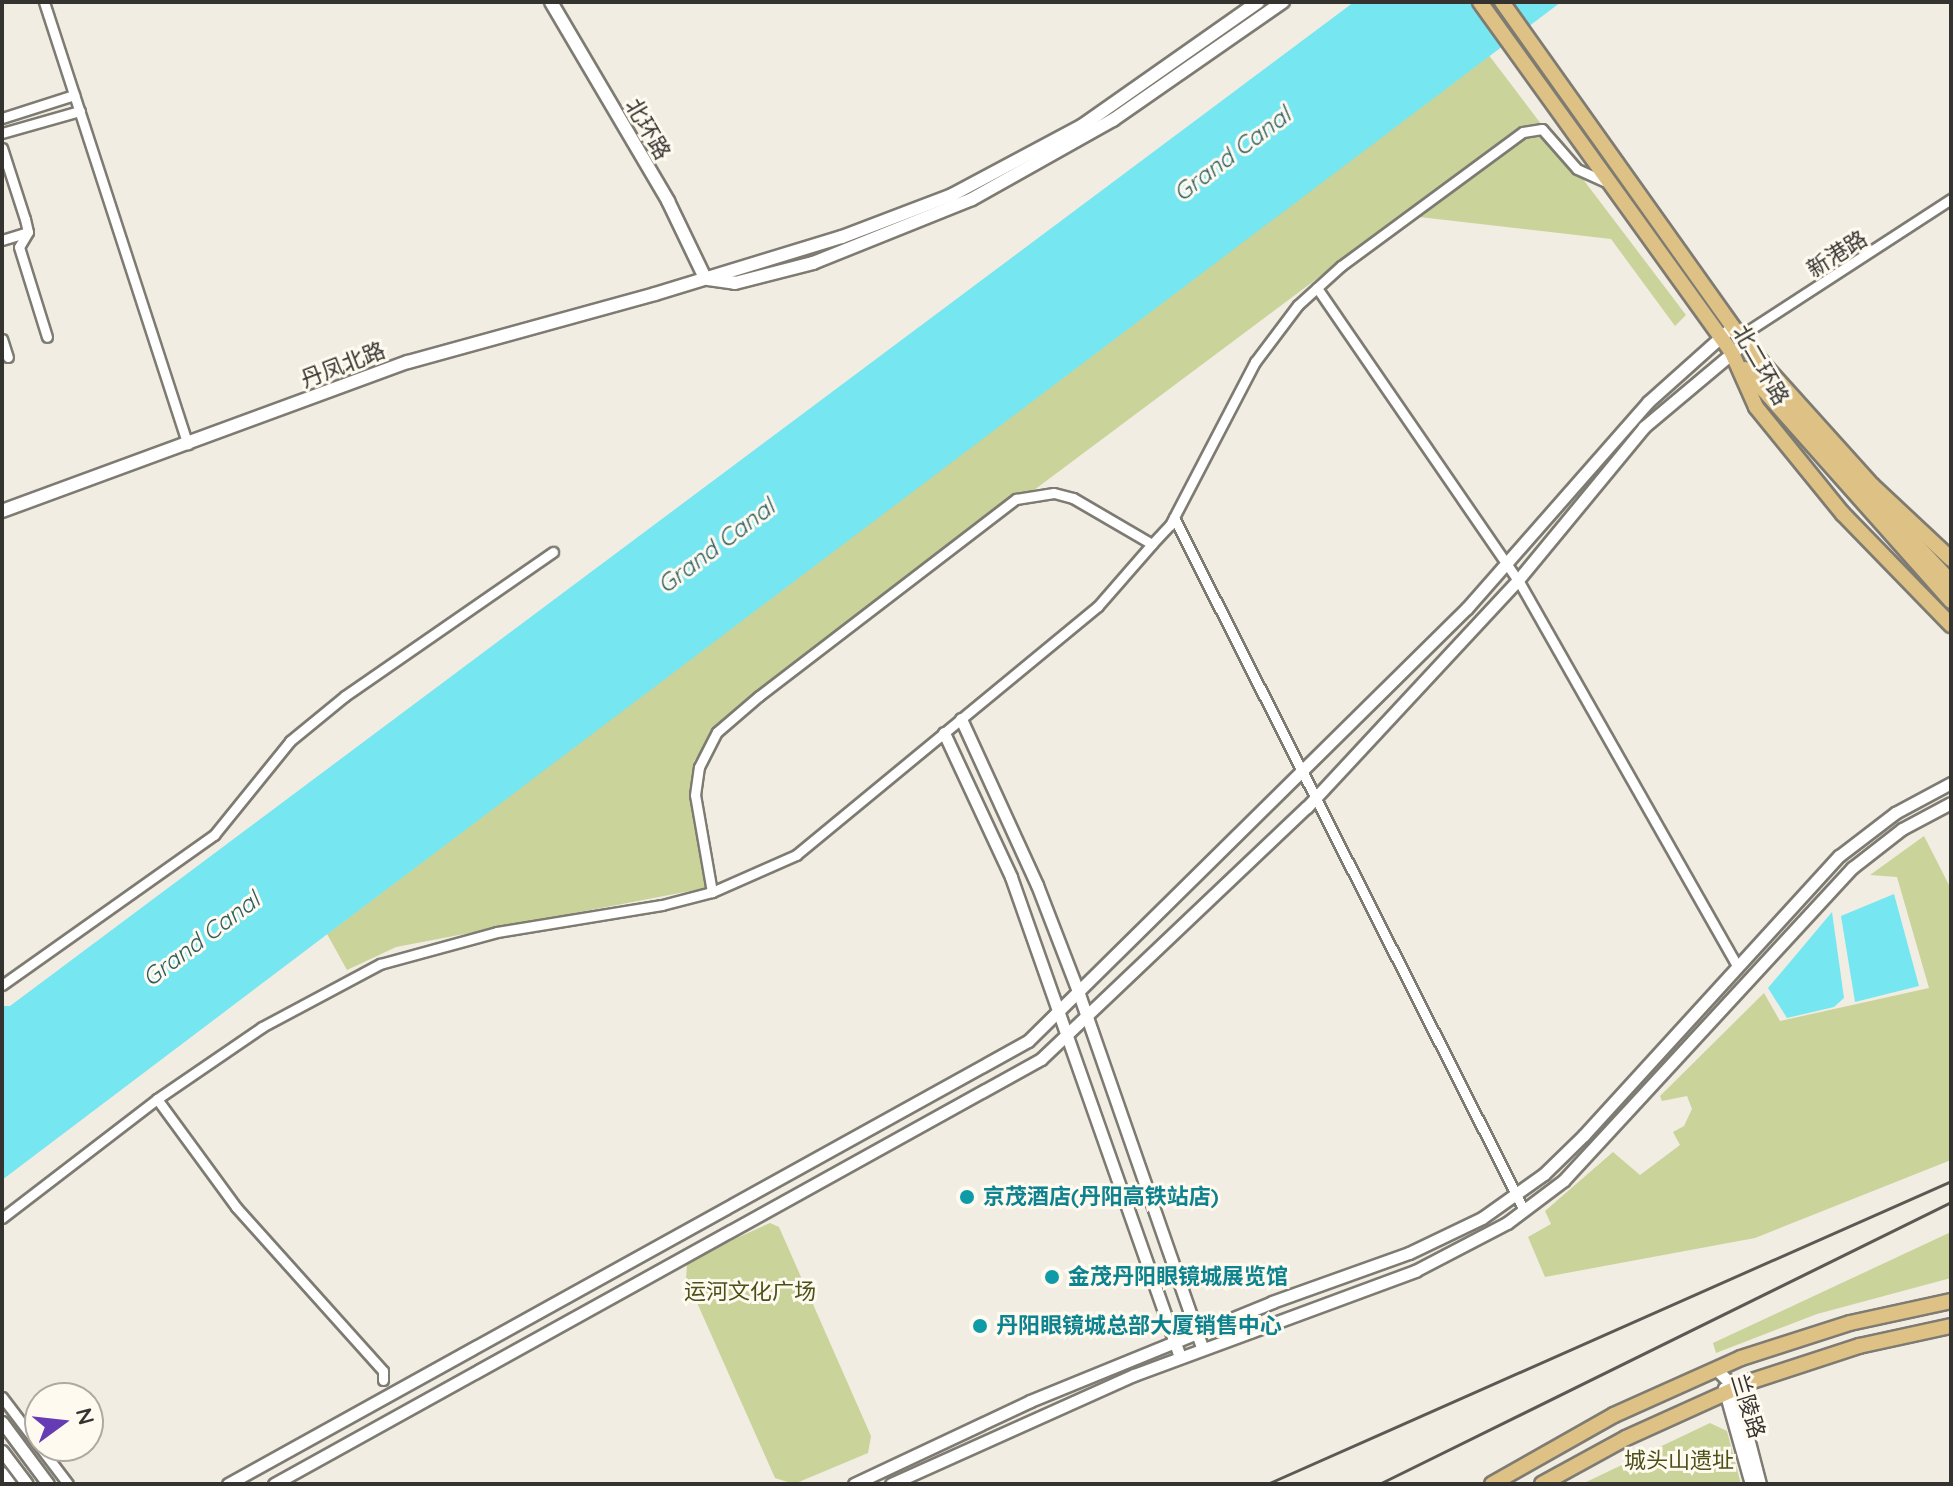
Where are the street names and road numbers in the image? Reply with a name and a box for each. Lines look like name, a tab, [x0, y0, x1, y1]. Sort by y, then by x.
street label: 北环路	[620, 94, 676, 164]
street label: 新港路	[1802, 225, 1872, 283]
street label: 北二环路	[1728, 320, 1794, 410]
street label: 丹凤北路	[297, 337, 389, 393]
street label: 兰陵路	[1726, 1371, 1770, 1441]

